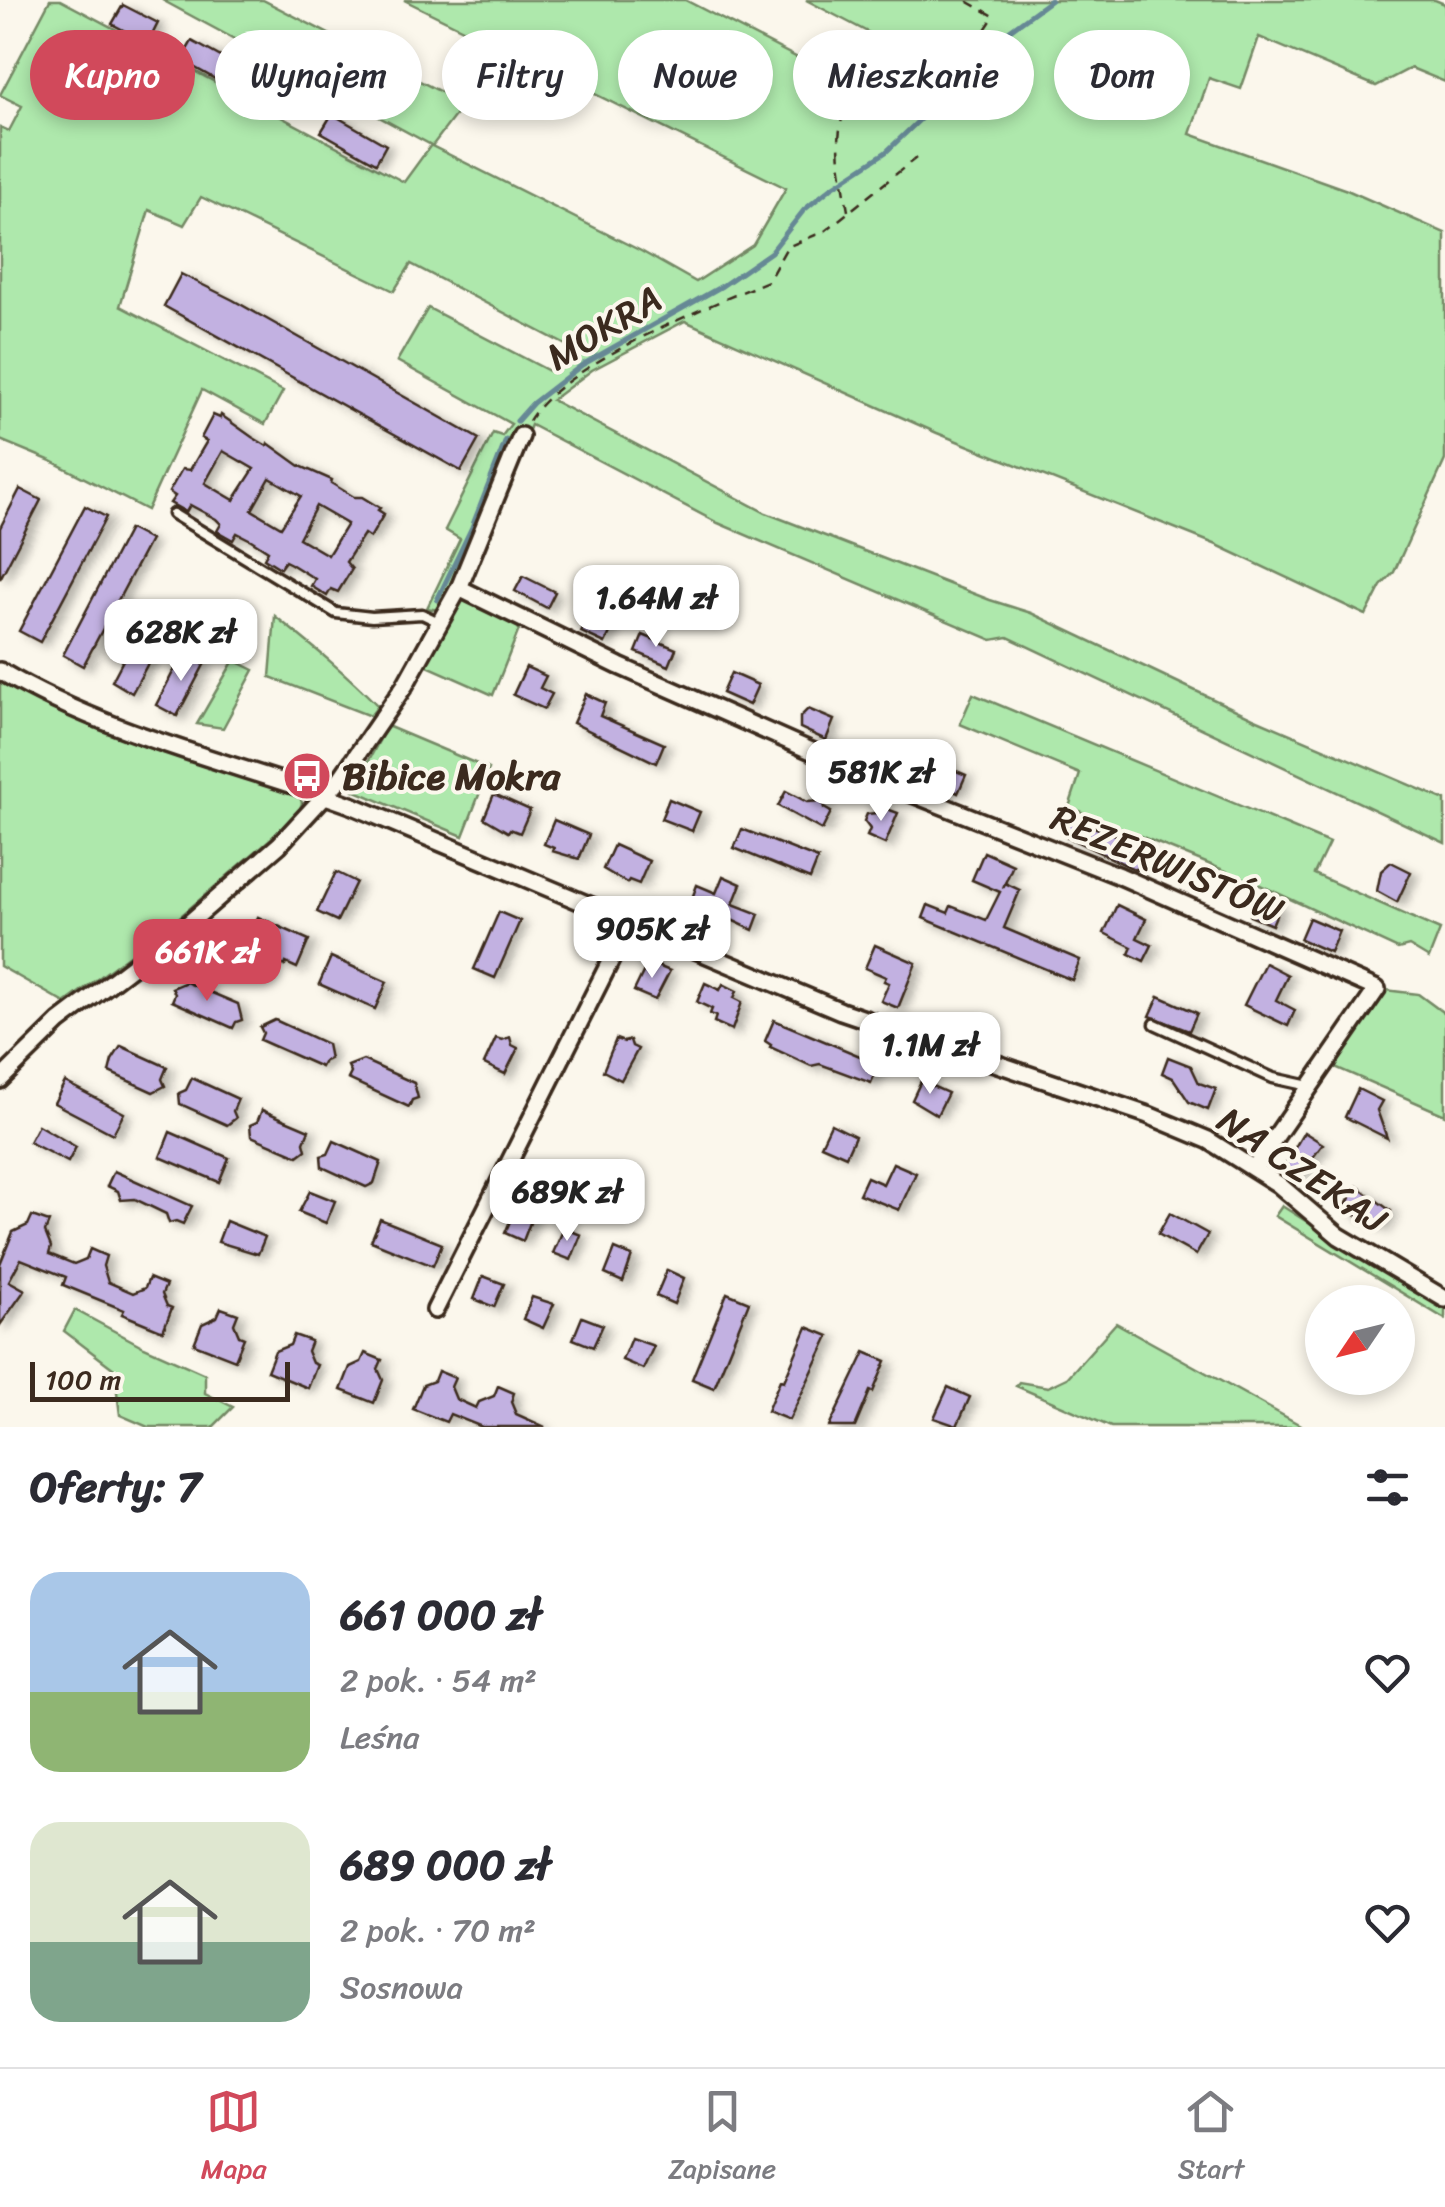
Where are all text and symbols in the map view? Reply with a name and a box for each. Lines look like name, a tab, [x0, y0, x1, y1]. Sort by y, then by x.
chip: Kupno	[30, 30, 195, 120]
chip: Wynajem	[215, 30, 422, 120]
chip: Filtry	[442, 30, 598, 120]
chip: Nowe	[618, 30, 773, 120]
chip: Mieszkanie	[793, 30, 1034, 120]
chip: Dom	[1054, 30, 1190, 120]
street label: MOKRA	[533, 267, 675, 389]
pin: 1.64M zł	[553, 565, 759, 650]
text: 1.64M zł	[595, 569, 717, 626]
pin: 628K zł	[89, 599, 273, 684]
text: 628K zł	[126, 603, 236, 660]
pin: 581K zł	[789, 739, 973, 824]
place label: Bibice Mokra	[342, 743, 561, 810]
text: 581K zł	[828, 743, 934, 800]
bus stop icon: Bibice Mokra	[281, 750, 333, 802]
street label: REZERWISTÓW	[1040, 785, 1295, 943]
pin: 905K zł	[560, 896, 744, 981]
text: 905K zł	[596, 900, 708, 957]
pin: 661K zł	[115, 919, 299, 1004]
text: 661K zł	[155, 923, 259, 980]
pin: 1.1M zł	[838, 1012, 1022, 1097]
text: 1.1M zł	[881, 1016, 979, 1073]
street label: NA CZEKAJ	[1203, 1088, 1402, 1253]
pin: 689K zł	[475, 1159, 659, 1244]
text: 689K zł	[512, 1163, 622, 1220]
north arrow	[1305, 1285, 1415, 1395]
map controls	[1305, 1285, 1415, 1395]
text: 100 m	[45, 1355, 121, 1404]
scale bar	[30, 1357, 290, 1402]
text: Oferty: 7	[30, 1450, 201, 1524]
icon: filters	[1360, 1460, 1415, 1515]
text: 661 000 zł	[340, 1578, 541, 1652]
icon: home	[110, 1612, 230, 1732]
icon: heart	[1360, 1645, 1415, 1700]
text: 2 pok. · 54 m²	[340, 1652, 537, 1709]
text: Leśna	[340, 1709, 419, 1766]
text: 689 000 zł	[340, 1828, 550, 1902]
icon: home	[110, 1862, 230, 1982]
icon: heart	[1360, 1895, 1415, 1950]
text: 2 pok. · 70 m²	[340, 1902, 536, 1959]
text: Sosnowa	[340, 1959, 463, 2016]
tab: Mapa	[201, 2084, 266, 2193]
tab: Zapisane	[668, 2084, 776, 2193]
tab: Start	[1178, 2084, 1244, 2193]

